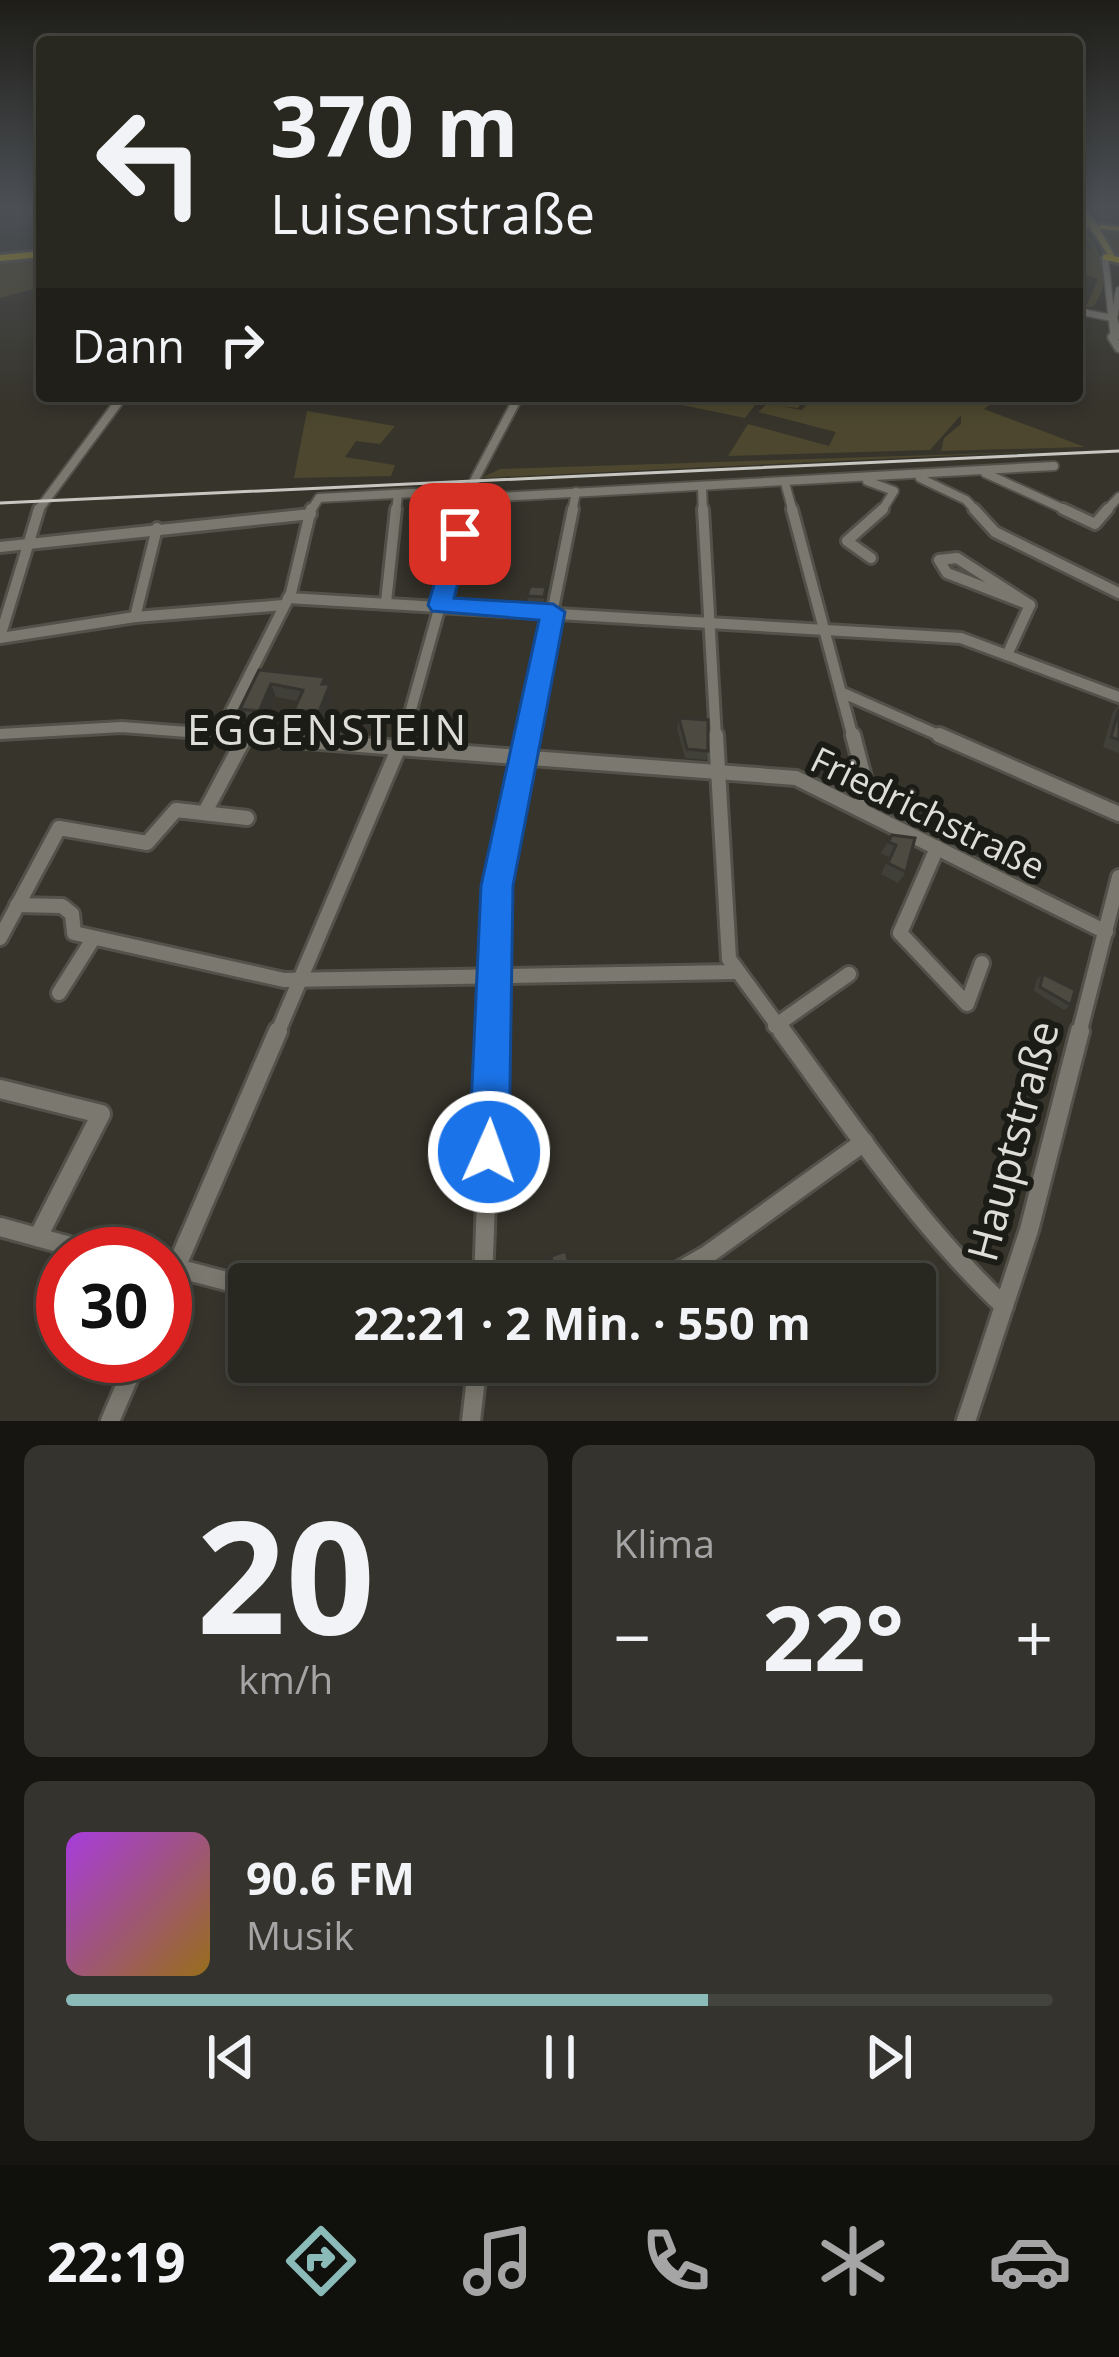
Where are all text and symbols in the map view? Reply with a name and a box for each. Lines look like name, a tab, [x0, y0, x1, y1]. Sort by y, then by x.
text: 370 m	[270, 67, 518, 182]
icon: left	[72, 84, 228, 240]
text: Luisenstraße	[270, 176, 595, 250]
icon: right	[209, 312, 275, 378]
text: Dann	[72, 315, 185, 376]
pin	[409, 483, 511, 585]
icon: arrive	[427, 501, 493, 567]
district label: EGGENSTEIN	[187, 700, 469, 757]
street label: Friedrichstraße	[803, 735, 1054, 890]
street label: Hauptstraße	[952, 1014, 1071, 1267]
position arrow	[426, 1089, 552, 1215]
speed limit sign: 30	[36, 1227, 192, 1383]
text: 22:21 · 2 Min. · 550 m	[353, 1292, 811, 1353]
text: 20	[197, 1467, 375, 1680]
text: Klima	[614, 1516, 715, 1569]
text: 22°	[763, 1575, 904, 1697]
text: −	[614, 1591, 651, 1681]
text: +	[1015, 1591, 1053, 1681]
text: km/h	[238, 1652, 333, 1705]
text: 90.6 FM	[246, 1847, 415, 1908]
text: Musik	[246, 1908, 354, 1961]
icon: previous	[198, 2024, 264, 2090]
icon: pause	[527, 2024, 593, 2090]
icon: next	[856, 2024, 922, 2090]
icon: directions	[279, 2219, 363, 2303]
icon: music	[456, 2219, 540, 2303]
icon: phone	[634, 2219, 718, 2303]
icon: climate	[811, 2219, 895, 2303]
icon: car	[988, 2219, 1072, 2303]
text: 22:19	[47, 2224, 186, 2298]

